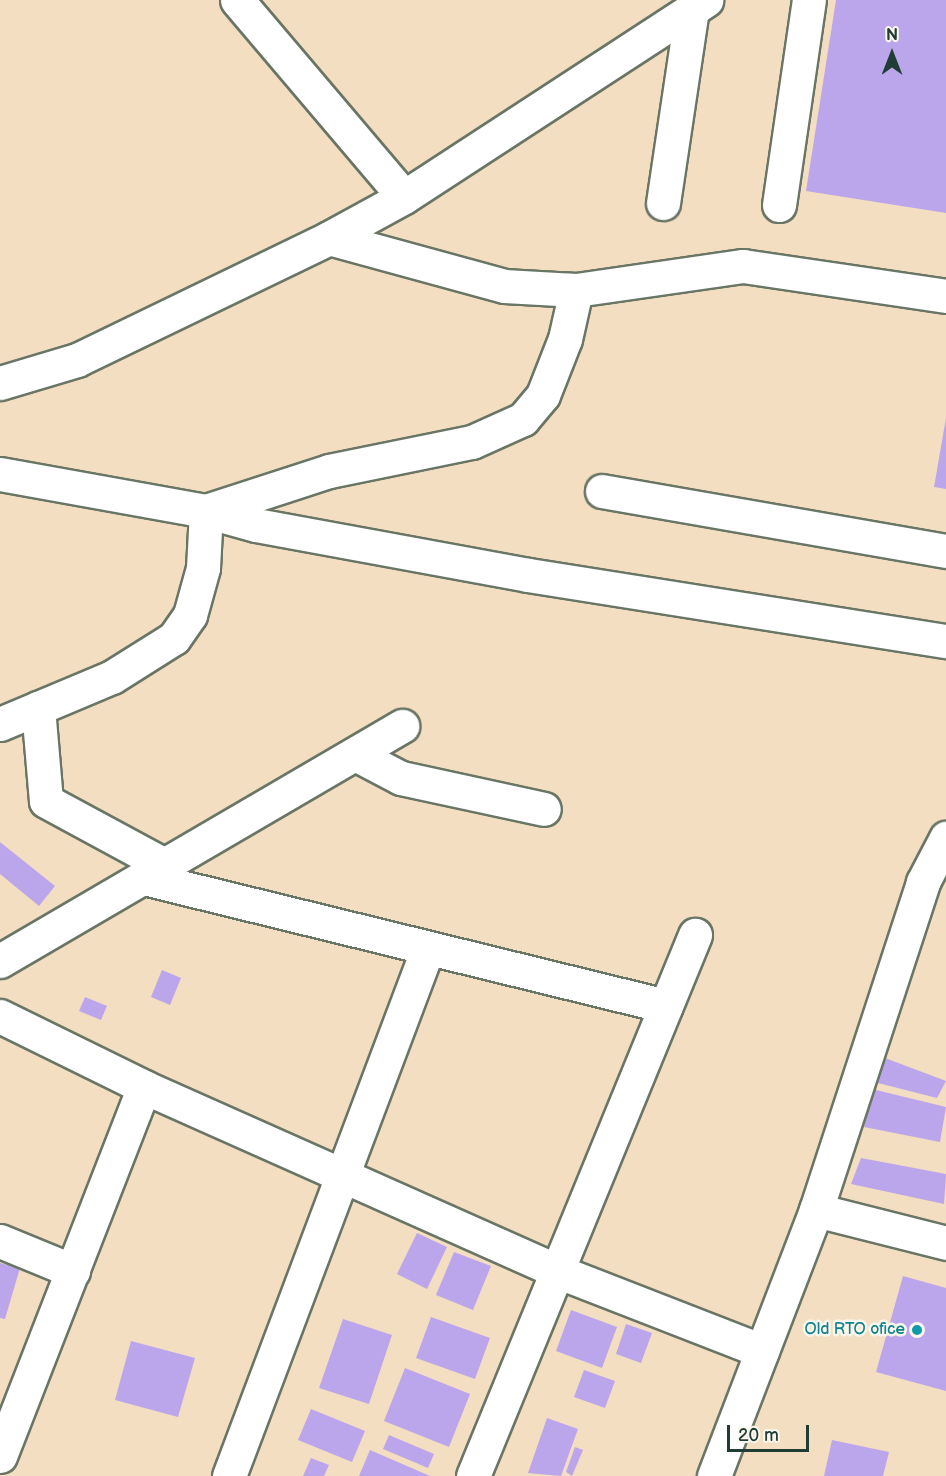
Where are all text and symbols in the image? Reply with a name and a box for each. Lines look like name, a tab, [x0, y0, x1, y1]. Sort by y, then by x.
north arrow	[862, 24, 922, 84]
text: N	[886, 26, 898, 45]
place label: Old RTO ofice	[805, 1320, 905, 1340]
marker: Old RTO ofice	[910, 1323, 924, 1337]
scale bar	[730, 1413, 812, 1451]
text: 20 m	[738, 1425, 779, 1446]

